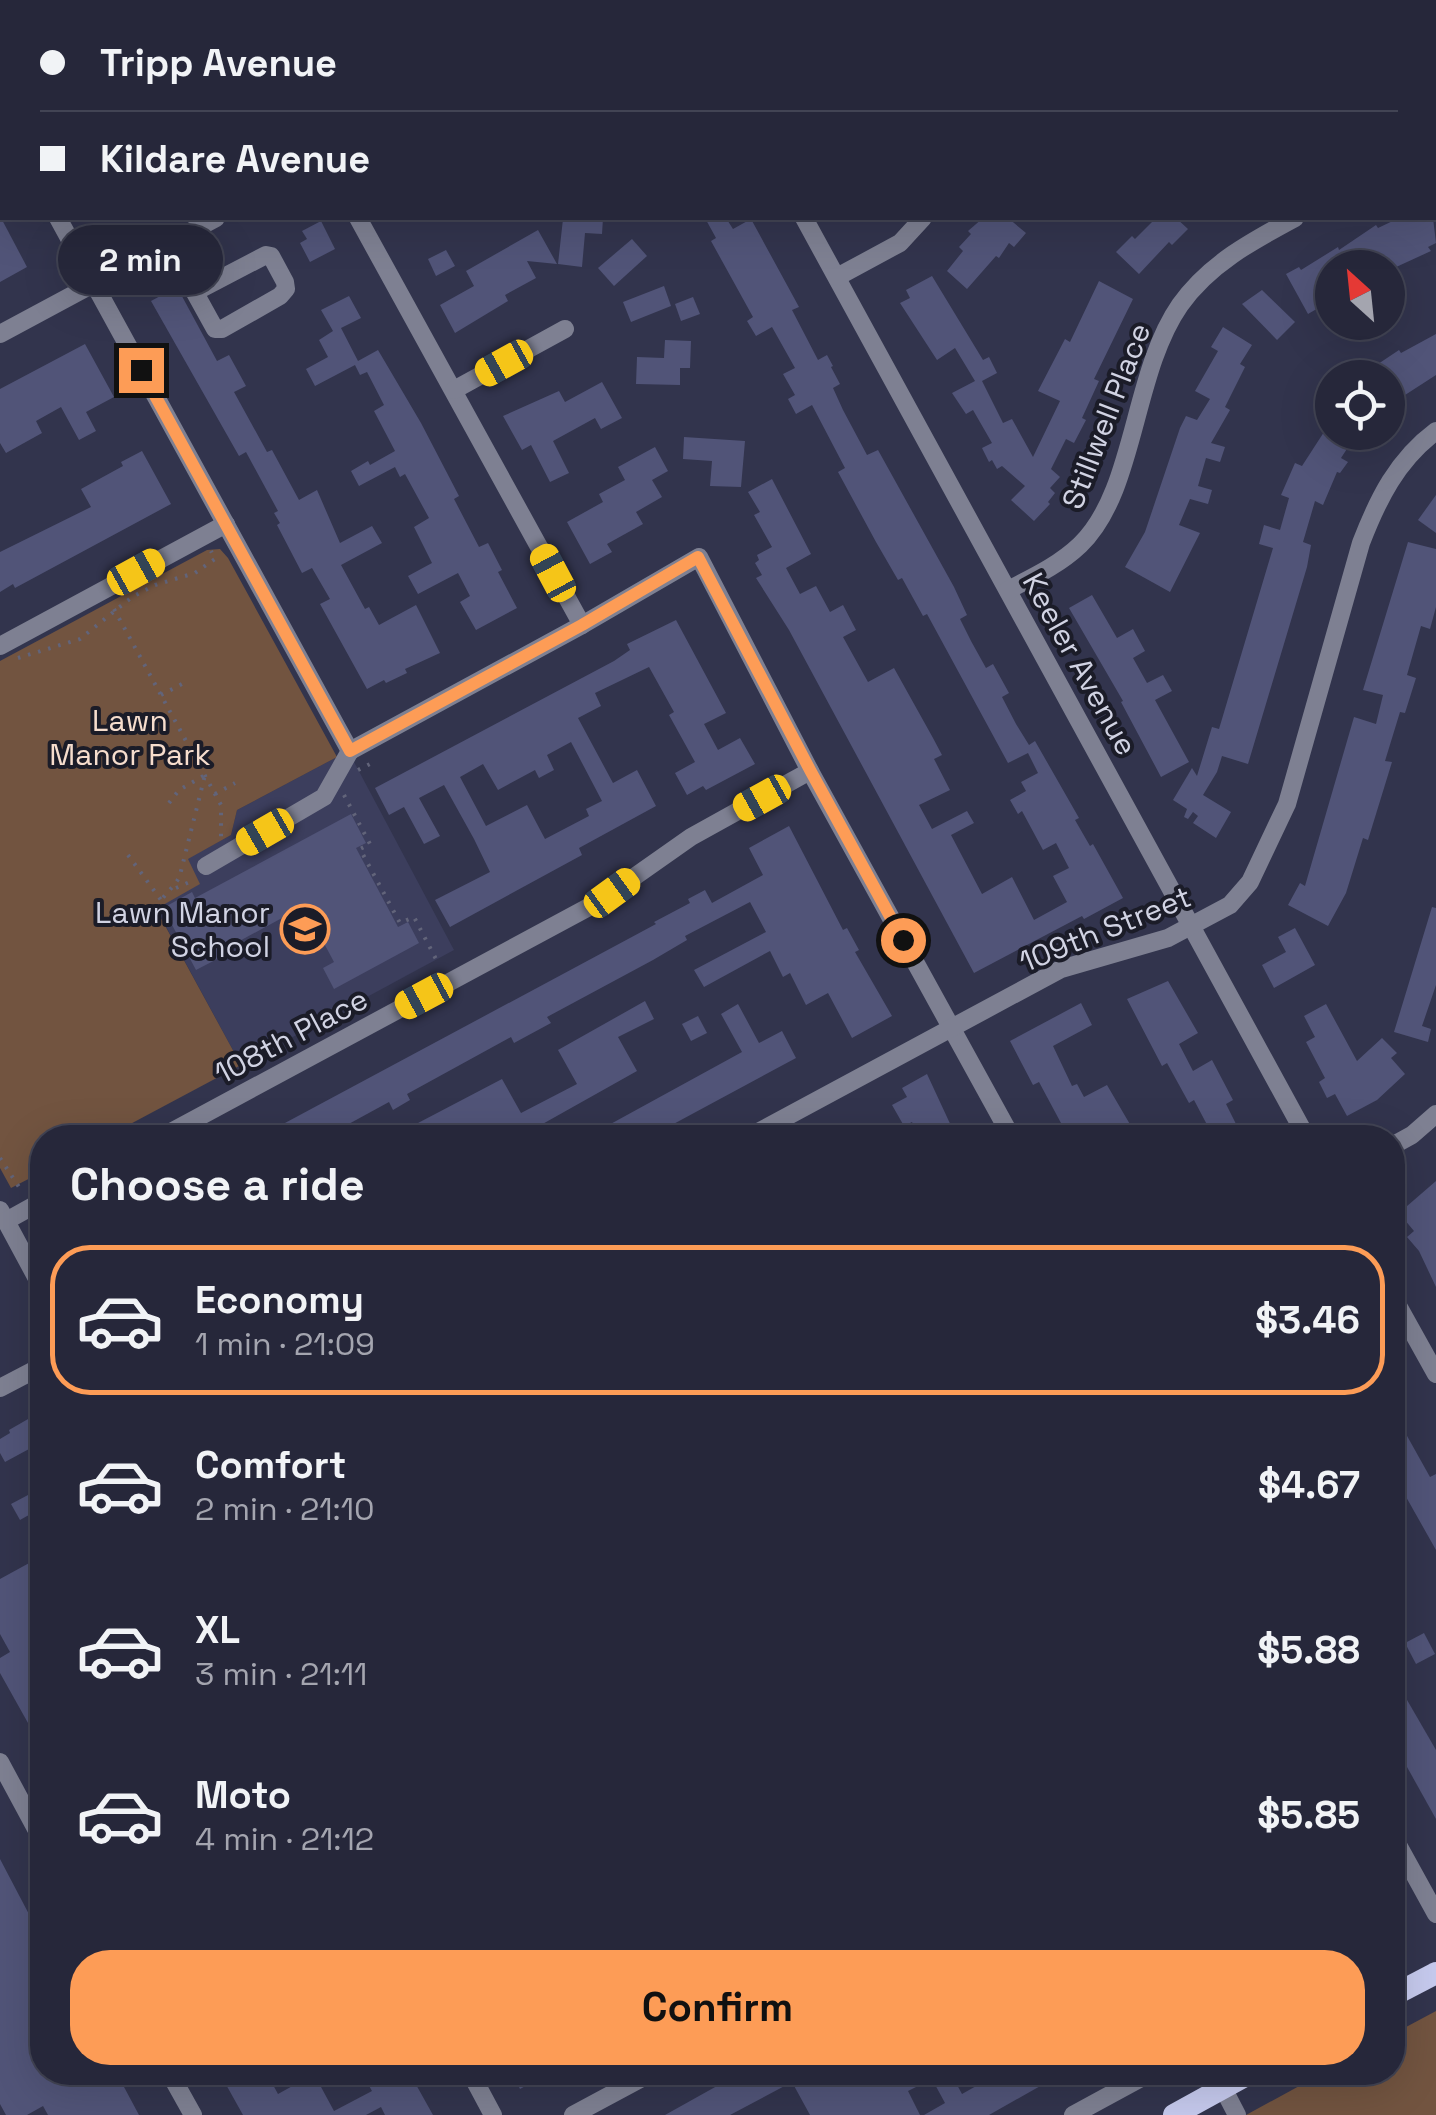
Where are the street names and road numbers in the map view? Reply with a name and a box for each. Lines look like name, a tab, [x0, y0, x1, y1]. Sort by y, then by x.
street label: Stillwell Place	[1053, 317, 1159, 515]
street label: Keeler Avenue	[1014, 566, 1146, 762]
street label: 109th Street	[1013, 877, 1197, 981]
street label: 108th Place	[208, 979, 374, 1093]

